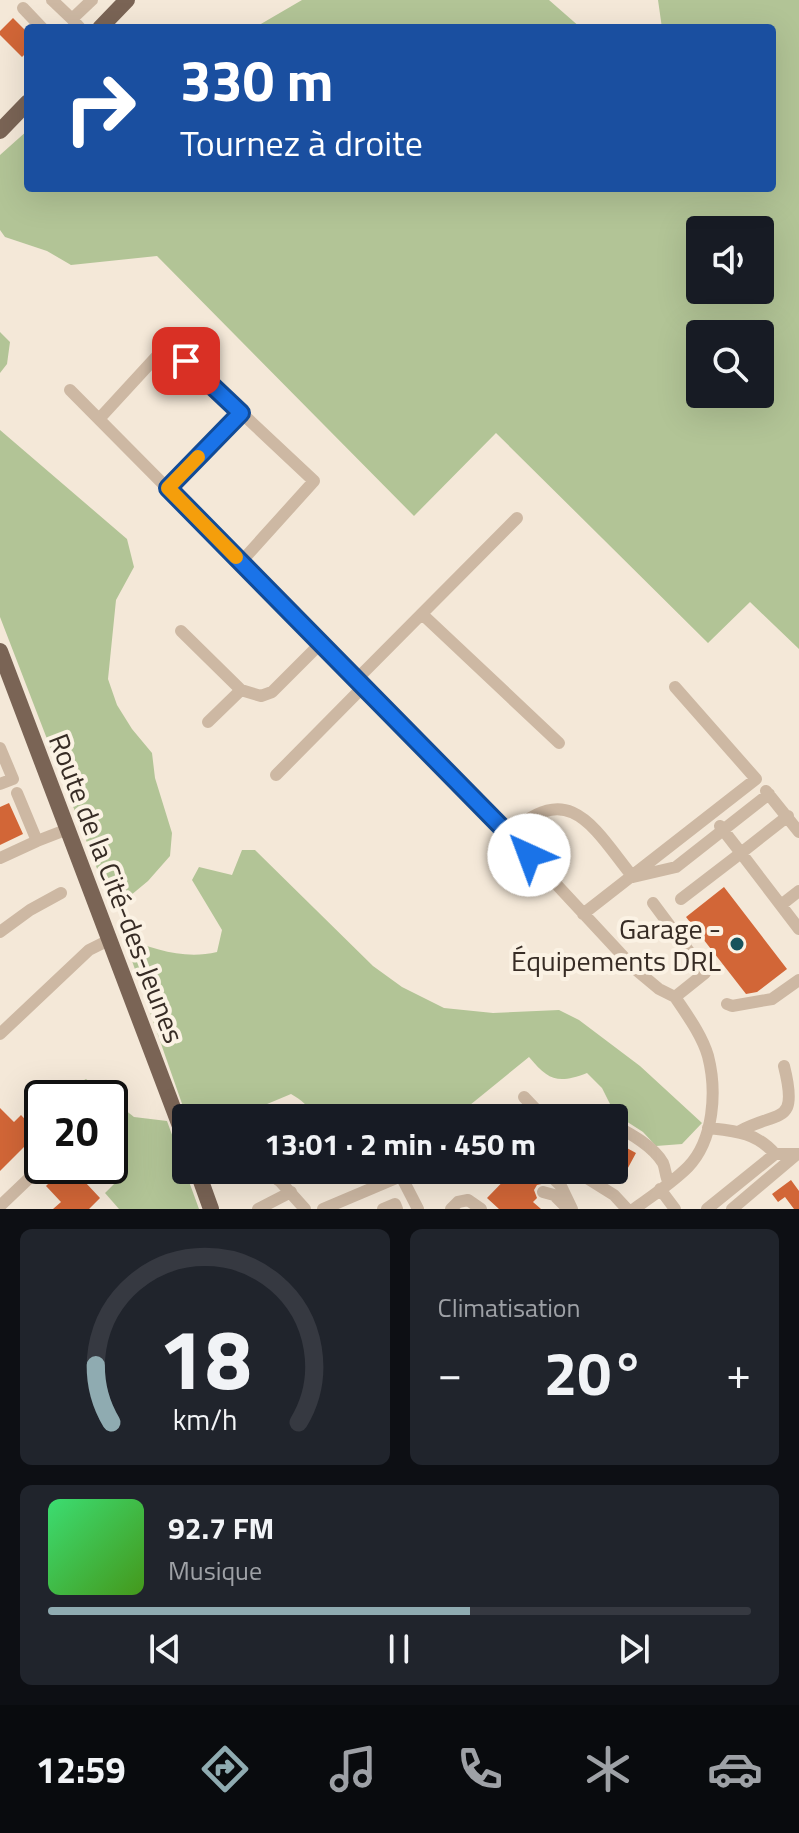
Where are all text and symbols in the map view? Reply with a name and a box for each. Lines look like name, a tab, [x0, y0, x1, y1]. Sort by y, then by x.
text: 330 m	[180, 38, 333, 123]
icon: right	[48, 56, 152, 160]
text: Tournez à droite	[180, 115, 423, 170]
map controls	[686, 216, 774, 408]
button: sound	[686, 216, 774, 304]
button: search	[686, 320, 774, 408]
pin	[152, 327, 220, 395]
icon: arrive	[164, 339, 208, 383]
street label: Route de la Cité-des-Jeunes	[38, 727, 196, 1049]
position arrow	[487, 813, 571, 897]
place label: Garage - Équipements DRL	[511, 907, 722, 982]
marker: Garage - Équipements DRL	[728, 935, 746, 953]
speed limit sign: 20	[24, 1080, 128, 1184]
text: 13:01 · 2 min · 450 m	[264, 1121, 536, 1167]
text: Climatisation	[438, 1288, 581, 1327]
text: 18	[158, 1295, 251, 1421]
text: 20°	[544, 1327, 645, 1418]
text: −	[438, 1339, 462, 1406]
text: +	[726, 1339, 751, 1406]
text: km/h	[172, 1398, 237, 1441]
text: 92.7 FM	[168, 1505, 274, 1551]
text: Musique	[168, 1551, 262, 1590]
icon: previous	[143, 1627, 187, 1671]
icon: pause	[377, 1627, 421, 1671]
icon: next	[612, 1627, 656, 1671]
icon: directions	[197, 1741, 253, 1797]
icon: music	[325, 1741, 381, 1797]
icon: phone	[452, 1741, 508, 1797]
icon: climate	[580, 1741, 636, 1797]
icon: car	[707, 1741, 763, 1797]
text: 12:59	[36, 1742, 126, 1797]

